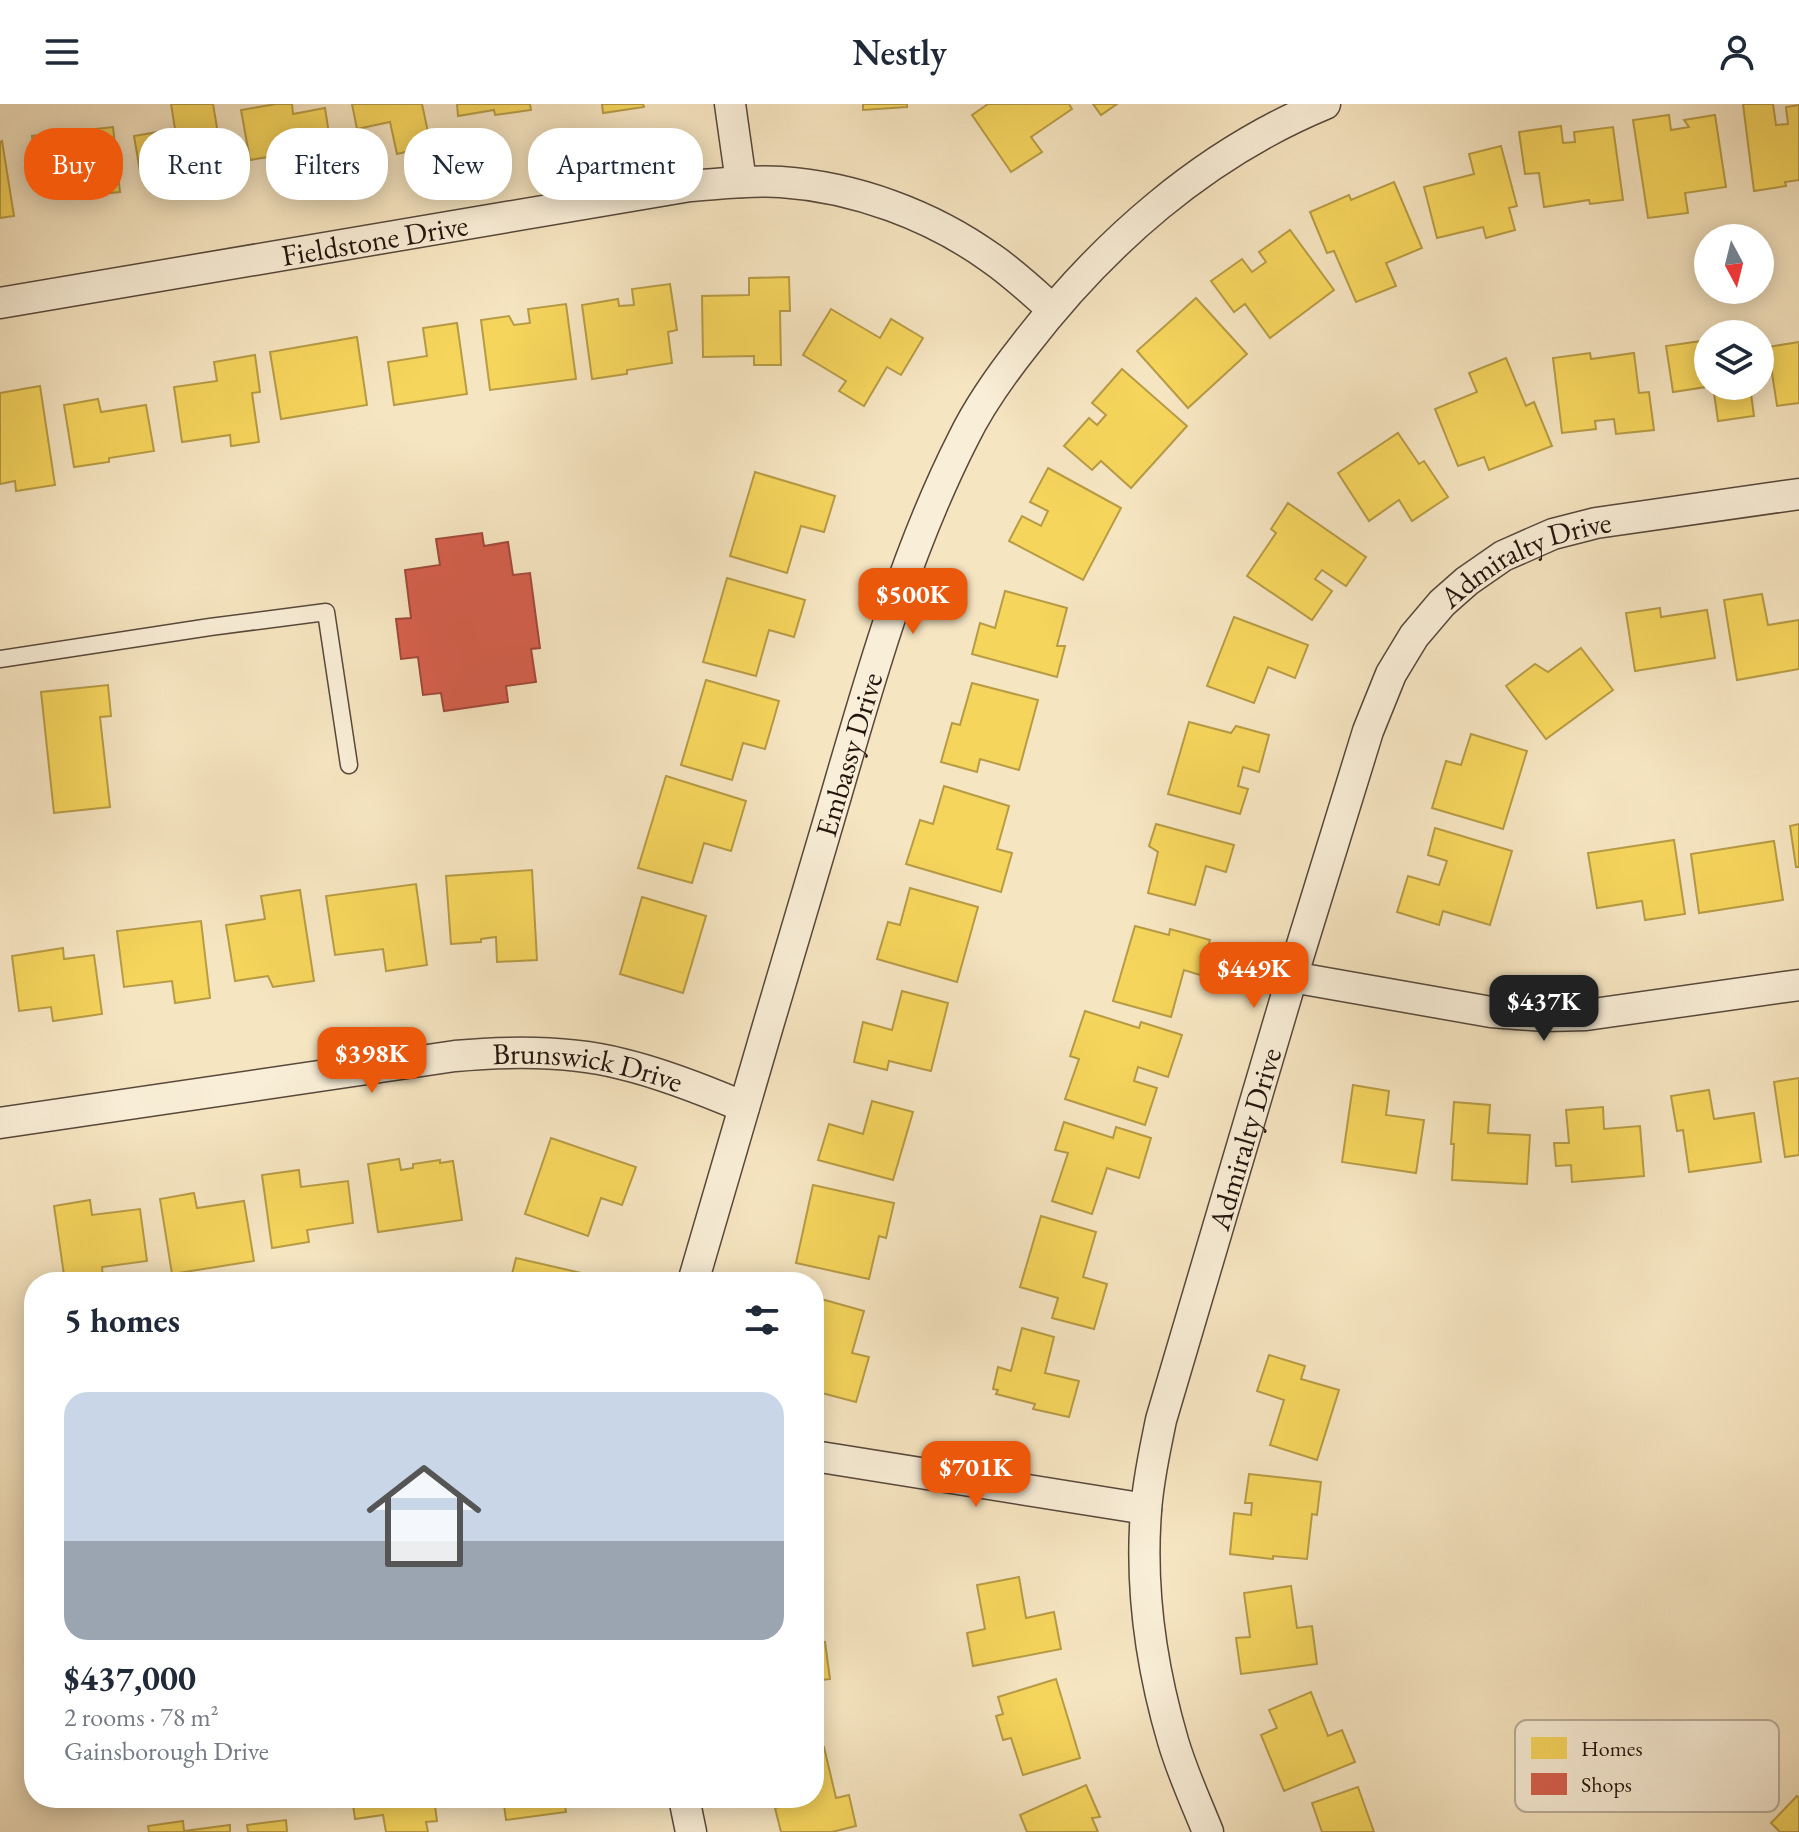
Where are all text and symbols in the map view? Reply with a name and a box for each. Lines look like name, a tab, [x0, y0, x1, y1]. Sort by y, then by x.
text: Nestly	[852, 29, 947, 76]
icon: menu	[40, 30, 84, 74]
icon: person	[1715, 30, 1759, 74]
chip: Buy	[24, 128, 123, 200]
chip: Rent	[139, 128, 250, 200]
chip: Filters	[266, 128, 388, 200]
chip: New	[404, 128, 512, 200]
chip: Apartment	[528, 128, 703, 200]
street label: Fieldstone Drive	[278, 204, 471, 274]
north arrow	[1694, 224, 1774, 304]
map controls	[1694, 224, 1774, 400]
button: layers	[1694, 320, 1774, 400]
street label: Admiralty Drive	[1430, 502, 1613, 617]
pin: $500K	[857, 568, 969, 636]
text: $500K	[876, 577, 950, 611]
street label: Embassy Drive	[806, 667, 891, 841]
pin: $449K	[1198, 942, 1310, 1010]
text: $449K	[1217, 951, 1291, 985]
pin: $437K	[1488, 975, 1600, 1043]
text: $437K	[1507, 984, 1581, 1018]
pin: $398K	[316, 1027, 428, 1095]
street label: Brunswick Drive	[492, 1033, 689, 1101]
text: $398K	[335, 1036, 409, 1070]
street label: Admiralty Drive	[1198, 1043, 1290, 1236]
text: 5 homes	[64, 1298, 180, 1342]
icon: filters	[740, 1298, 784, 1342]
pin: $701K	[920, 1441, 1032, 1509]
icon: home	[352, 1444, 496, 1588]
text: $701K	[939, 1450, 1013, 1484]
text: $437,000	[64, 1656, 196, 1700]
text: 2 rooms · 78 m²	[64, 1700, 219, 1734]
legend	[1515, 1720, 1779, 1812]
text: Gainsborough Drive	[64, 1734, 269, 1768]
text: Homes	[1581, 1734, 1643, 1763]
text: Shops	[1581, 1770, 1632, 1799]

